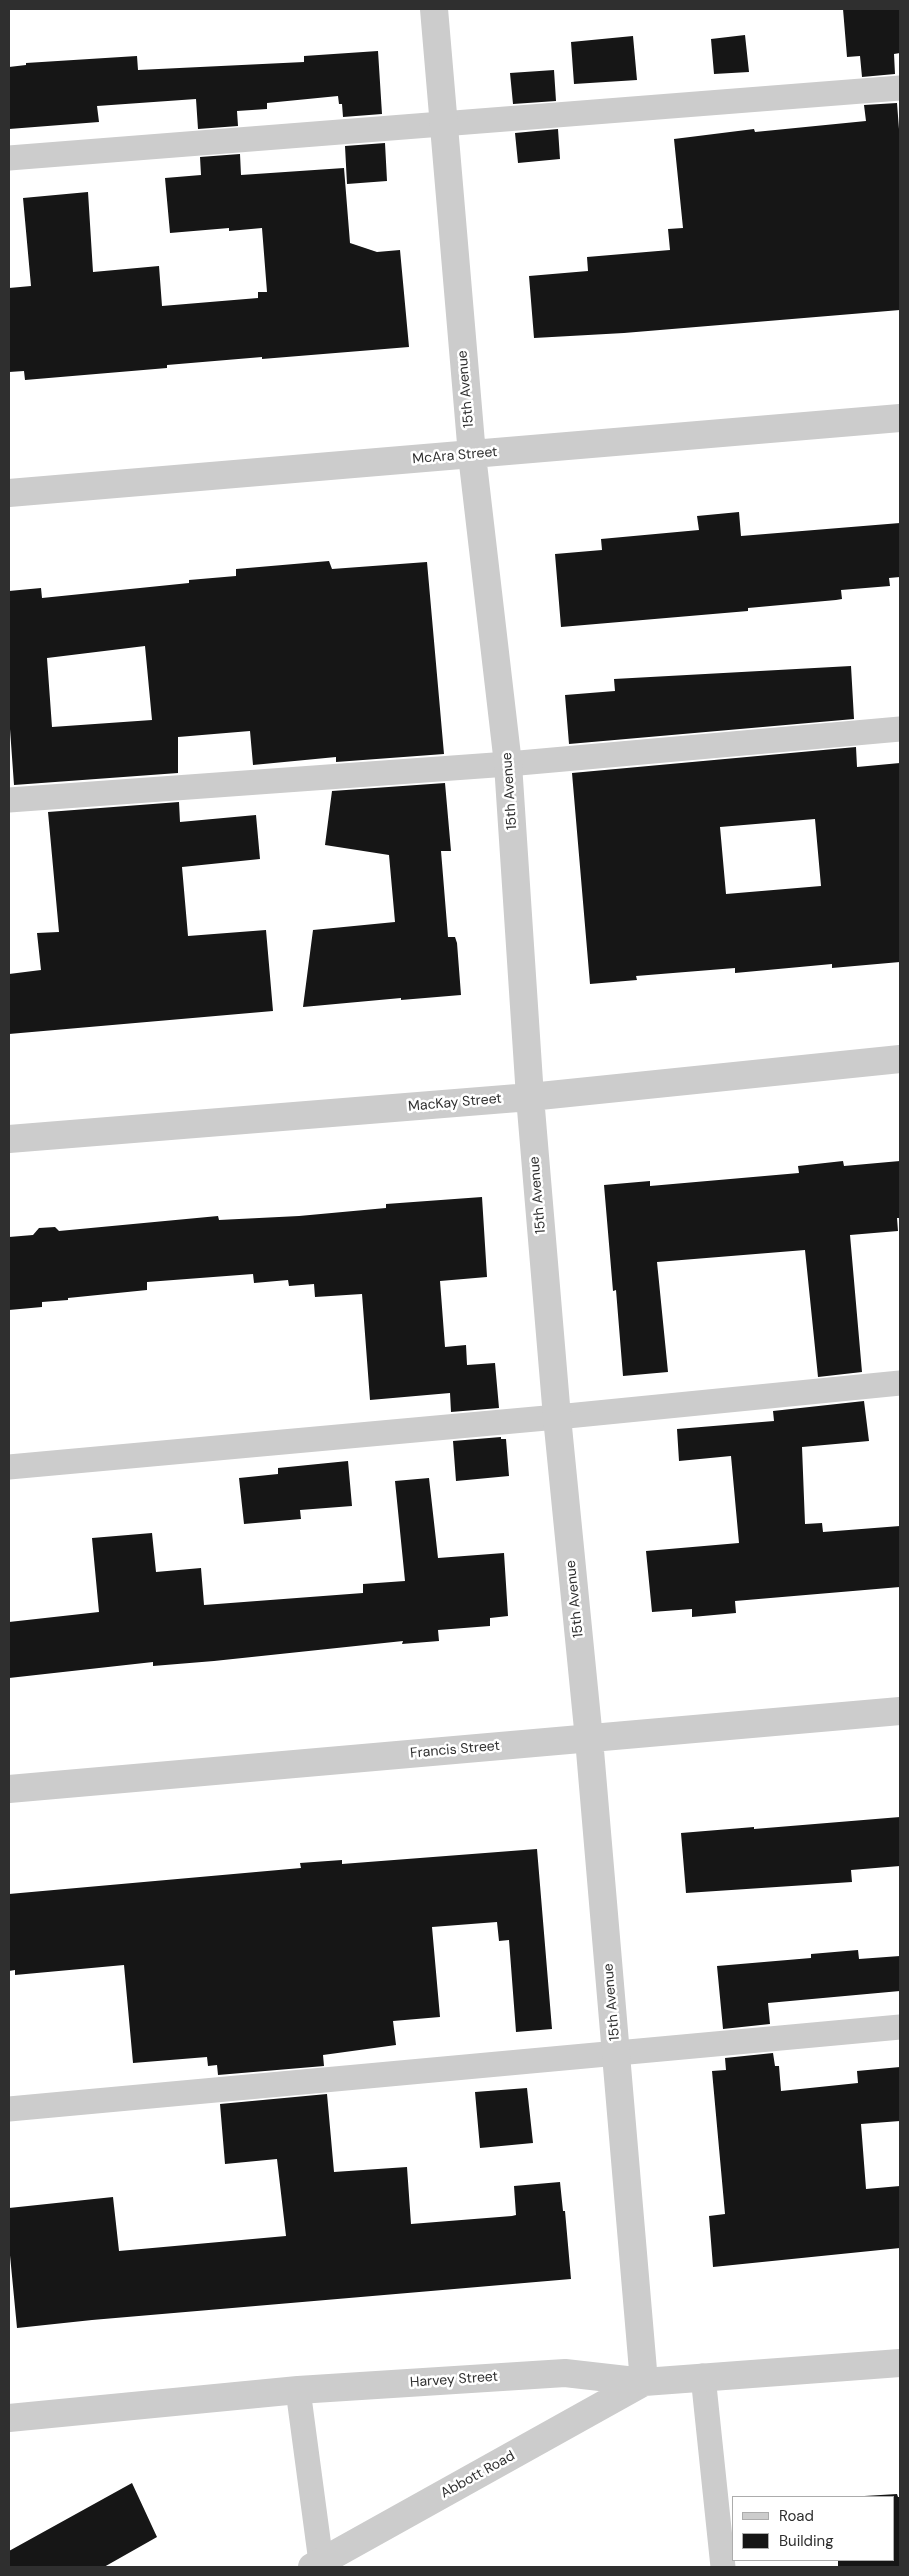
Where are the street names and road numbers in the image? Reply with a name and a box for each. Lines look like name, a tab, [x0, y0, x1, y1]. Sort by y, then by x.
street label: 15th Avenue	[454, 350, 478, 428]
street label: McAra Street	[412, 444, 498, 468]
street label: 15th Avenue	[499, 752, 521, 830]
street label: MacKay Street	[408, 1091, 502, 1115]
street label: 15th Avenue	[526, 1156, 550, 1234]
street label: 15th Avenue	[563, 1559, 587, 1639]
street label: Francis Street	[409, 1738, 501, 1762]
street label: 15th Avenue	[600, 1963, 624, 2041]
street label: Harvey Street	[409, 2369, 499, 2391]
street label: Abbott Road	[438, 2448, 518, 2502]

